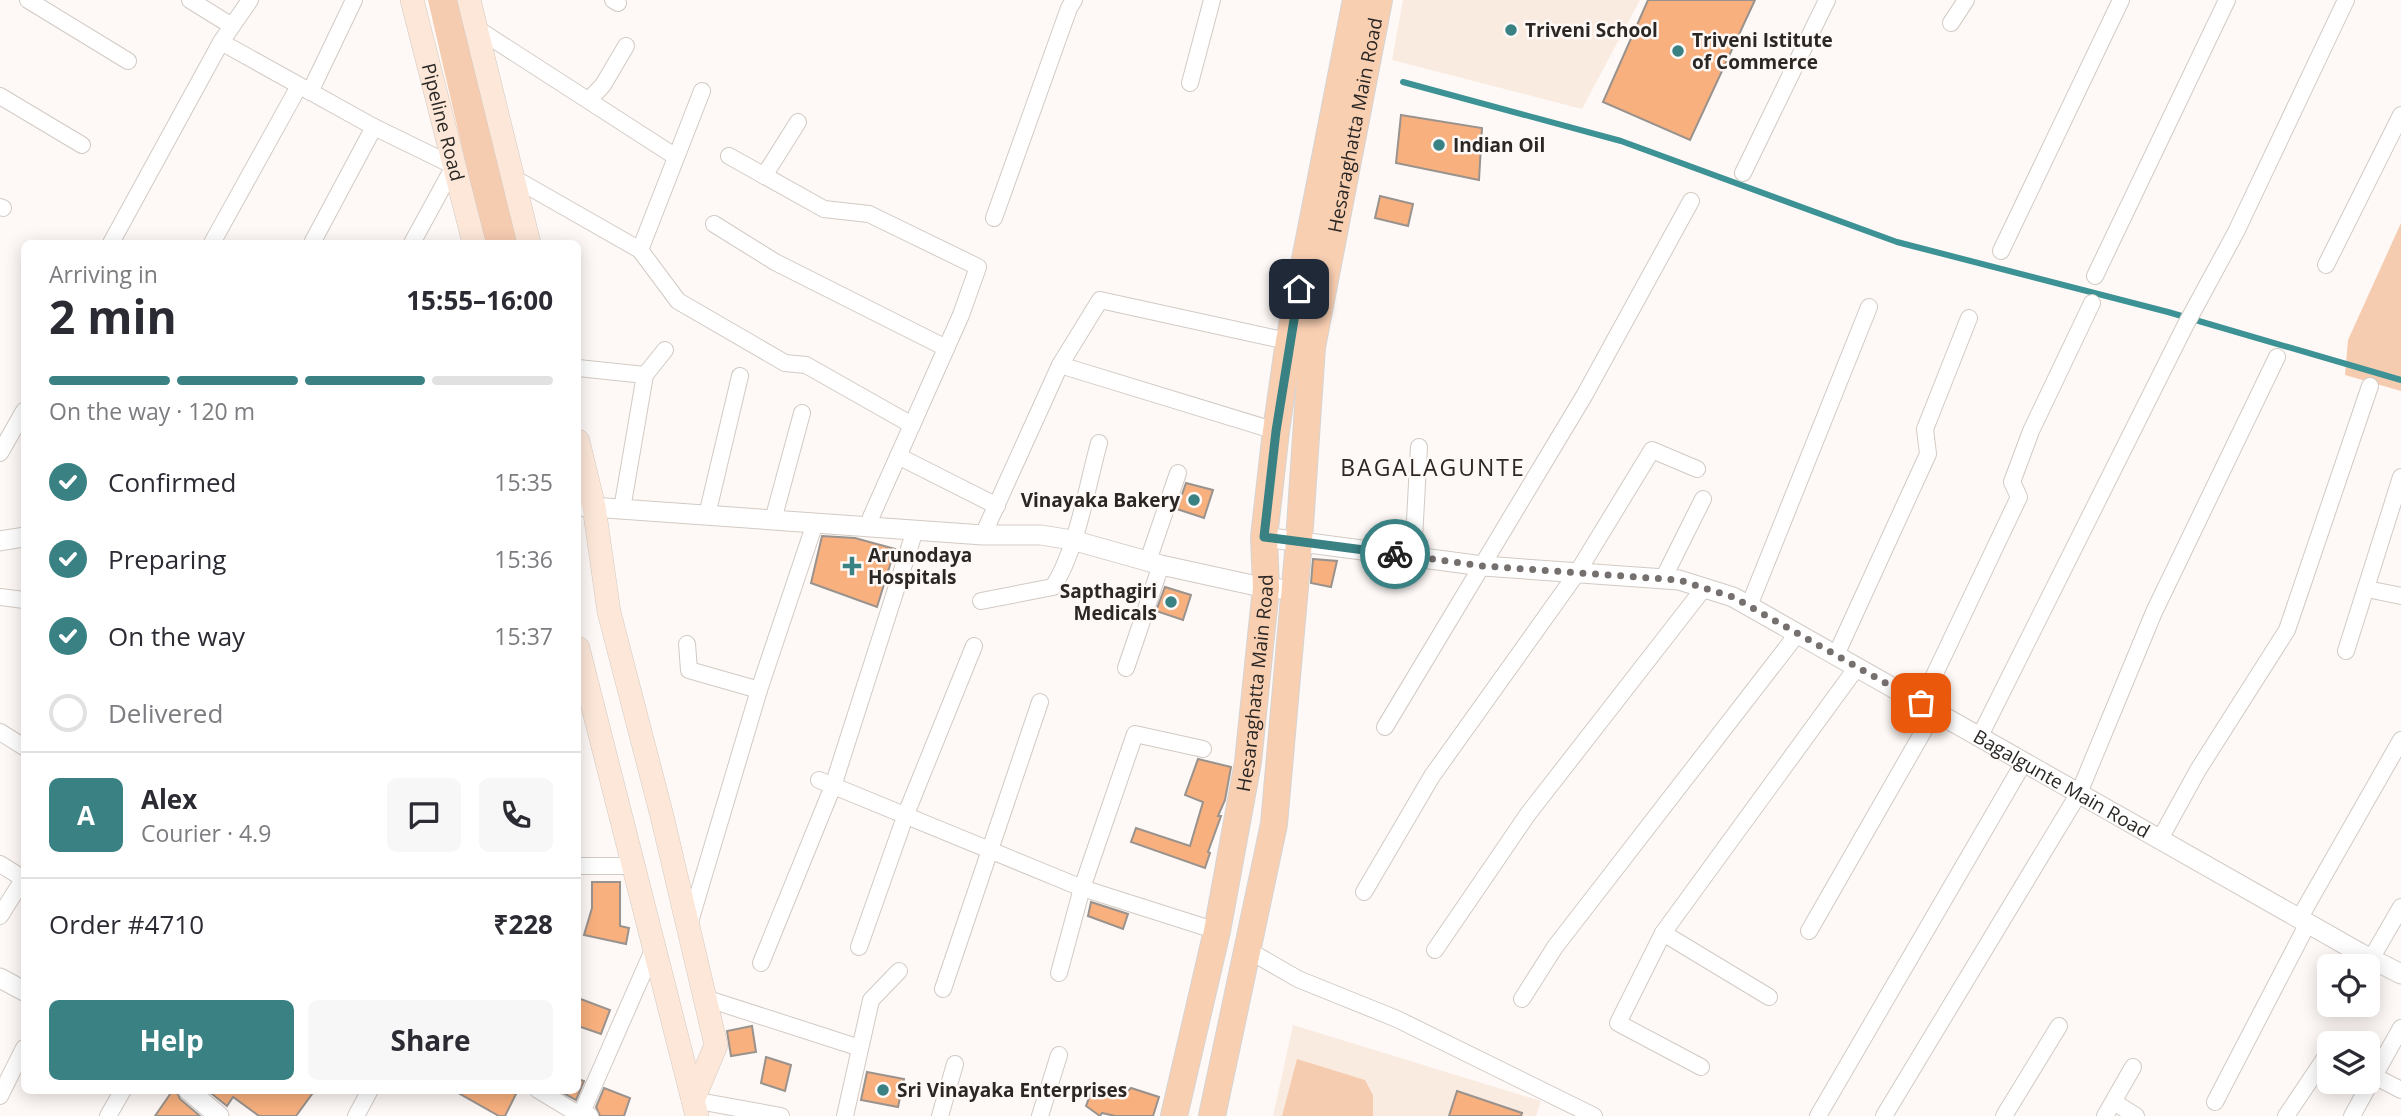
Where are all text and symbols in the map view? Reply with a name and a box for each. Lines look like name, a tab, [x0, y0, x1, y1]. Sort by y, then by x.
street label: Hesaraghatta Main Road	[1321, 15, 1388, 235]
place label: Triveni School	[1525, 17, 1658, 43]
marker: Triveni School	[1503, 22, 1519, 38]
place label: Triveni Istitute of Commerce	[1692, 27, 1833, 75]
marker: Triveni Istitute of Commerce	[1670, 43, 1686, 59]
street label: Pipeline Road	[416, 60, 471, 184]
place label: Indian Oil	[1453, 132, 1545, 158]
marker: Indian Oil	[1431, 137, 1447, 153]
text: Arriving in	[49, 258, 158, 290]
pin	[1269, 259, 1329, 319]
icon: home	[1280, 270, 1318, 308]
text: 15:55–16:00	[406, 282, 553, 318]
text: 2 min	[49, 285, 177, 347]
text: On the way · 120 m	[49, 395, 255, 427]
district label: BAGALAGUNTE	[1340, 451, 1526, 483]
icon: check	[49, 463, 87, 501]
text: Confirmed	[108, 464, 236, 500]
text: 15:35	[494, 466, 553, 498]
place label: Vinayaka Bakery	[1021, 487, 1180, 513]
marker: Vinayaka Bakery	[1186, 492, 1202, 508]
courier	[1360, 519, 1430, 589]
icon: bike	[1376, 535, 1414, 573]
icon: check	[49, 540, 87, 578]
text: Preparing	[108, 541, 226, 577]
place label: Arunodaya Hospitals	[868, 542, 972, 590]
text: 15:36	[494, 543, 553, 575]
marker: Arunodaya Hospitals	[842, 556, 862, 576]
street label: Hesaraghatta Main Road	[1230, 574, 1279, 794]
place label: Sapthagiri Medicals	[1060, 578, 1157, 626]
marker: Sapthagiri Medicals	[1163, 594, 1179, 610]
icon: check	[49, 617, 87, 655]
text: On the way	[108, 618, 245, 654]
text: 15:37	[494, 620, 553, 652]
pin	[1891, 673, 1951, 733]
icon: bag	[1902, 684, 1940, 722]
text: Delivered	[108, 695, 223, 731]
street label: Bagalgunte Main Road	[1969, 723, 2155, 844]
button: chat	[387, 778, 461, 852]
button: phone	[479, 778, 553, 852]
text: Alex	[141, 781, 197, 817]
text: A	[77, 797, 95, 833]
text: Courier · 4.9	[141, 817, 271, 849]
text: Order #4710	[49, 906, 204, 942]
text: ₹228	[494, 906, 553, 942]
map controls	[2317, 954, 2380, 1094]
button: locate	[2317, 954, 2380, 1017]
button: Help	[49, 1000, 294, 1080]
button: Share	[308, 1000, 553, 1080]
button: layers	[2317, 1031, 2380, 1094]
place label: Sri Vinayaka Enterprises	[897, 1077, 1127, 1103]
marker: Sri Vinayaka Enterprises	[875, 1082, 891, 1098]

